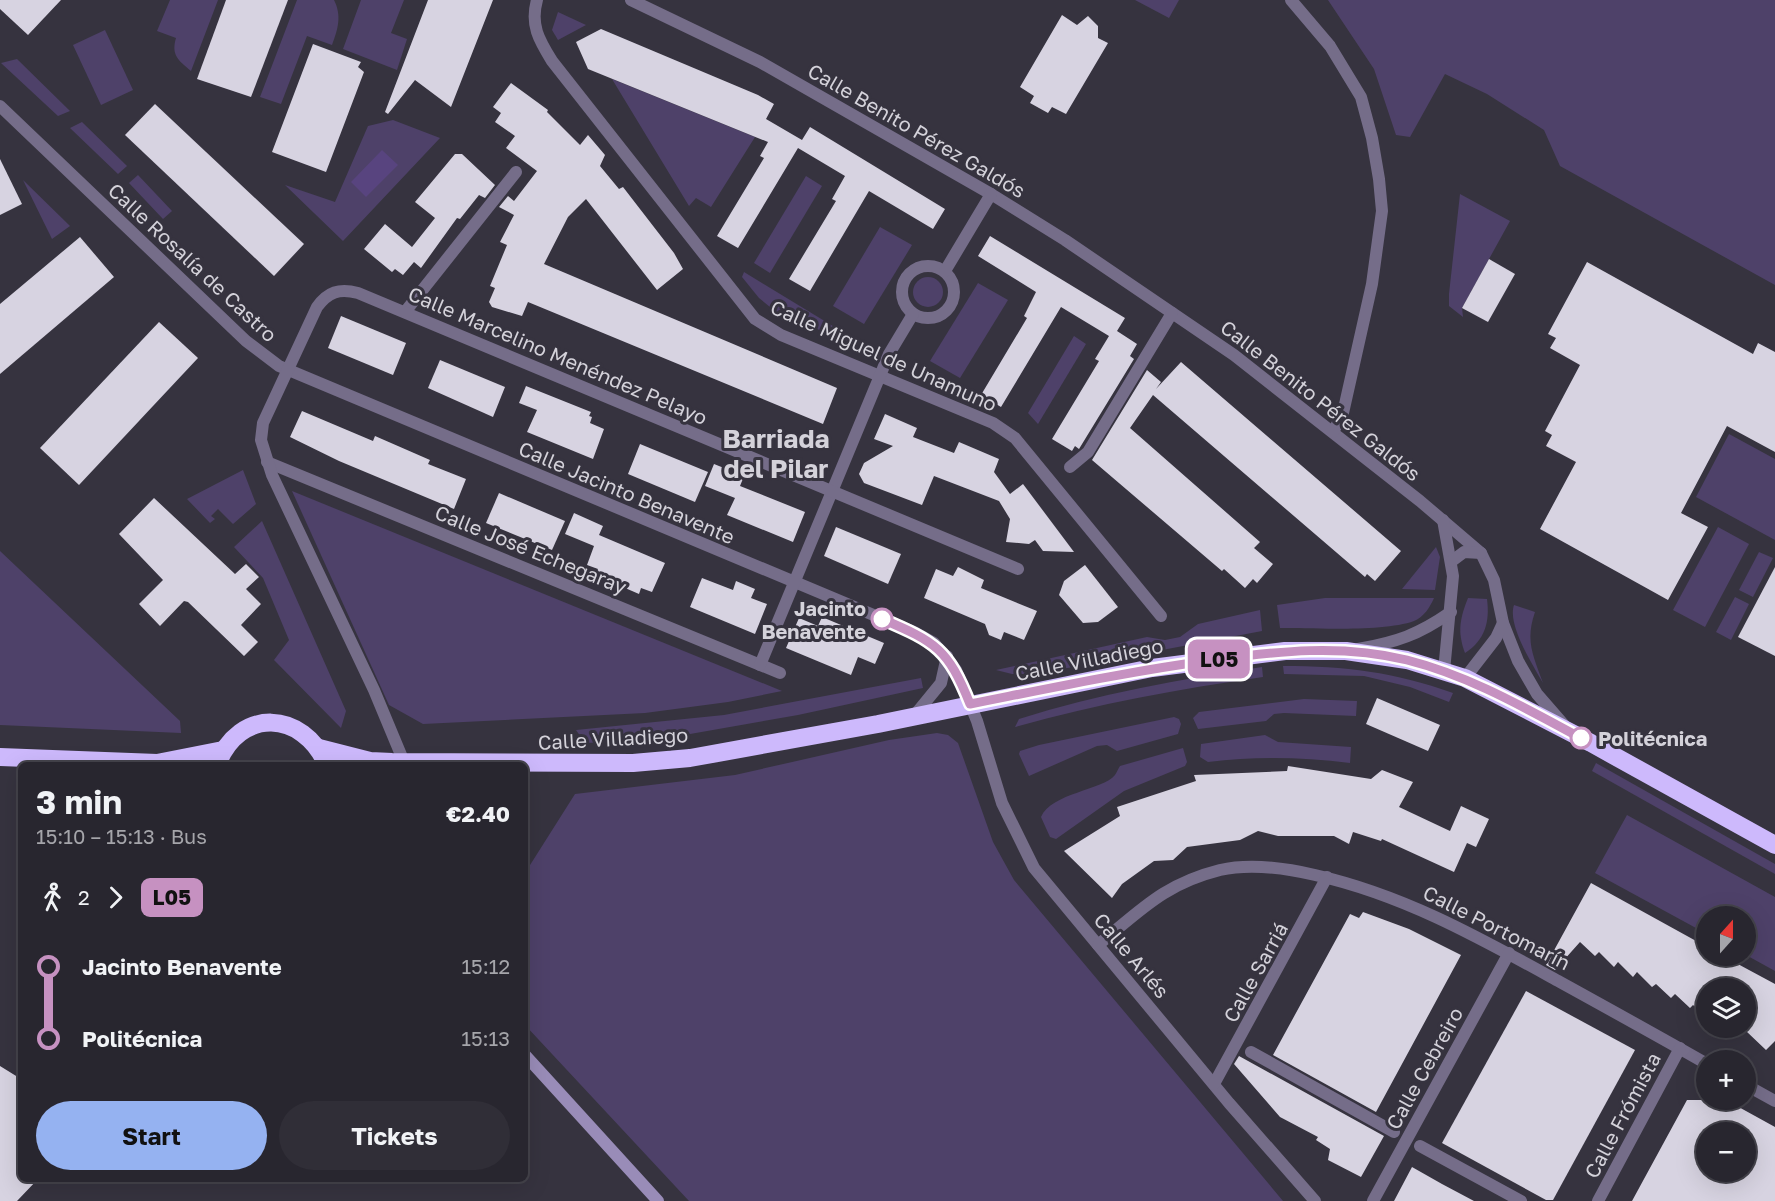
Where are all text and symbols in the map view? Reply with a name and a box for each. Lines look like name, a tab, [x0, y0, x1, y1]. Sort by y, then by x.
street label: Calle Benito Pérez Galdós	[804, 58, 1030, 202]
street label: Calle Rosalía de Castro	[104, 178, 282, 346]
street label: Calle Marcelino Menéndez Pelayo	[405, 281, 711, 429]
street label: Calle Miguel de Unamuno	[767, 294, 1001, 416]
street label: Calle Benito Pérez Galdós	[1216, 314, 1426, 486]
district label: Barriada del Pilar	[723, 423, 829, 484]
street label: Calle Jacinto Benavente	[515, 436, 739, 548]
street label: Calle José Echegaray	[432, 500, 630, 598]
place label: Jacinto Benavente	[761, 596, 866, 643]
marker: Jacinto Benavente	[871, 608, 893, 630]
street label: Calle Villadiego	[1013, 633, 1165, 685]
line badge: L05	[1184, 640, 1254, 678]
text: L05	[1200, 646, 1238, 672]
street label: Calle Villadiego	[537, 722, 689, 754]
place label: Politécnica	[1598, 726, 1707, 750]
marker: Politécnica	[1570, 727, 1592, 749]
text: 3 min	[36, 782, 122, 821]
text: €2.40	[446, 800, 510, 827]
text: 15:10 – 15:13 · Bus	[36, 824, 207, 848]
street label: Calle Portomarín	[1420, 880, 1574, 974]
icon: walk	[36, 881, 69, 914]
icon: forward	[99, 881, 132, 914]
text: L05	[153, 884, 191, 910]
text: 2	[78, 885, 90, 909]
north arrow	[1696, 906, 1756, 966]
map controls	[1696, 906, 1756, 1182]
street label: Calle Arlés	[1089, 908, 1175, 1002]
street label: Calle Sarriá	[1218, 918, 1292, 1026]
text: Jacinto Benavente	[82, 953, 282, 980]
text: 15:12	[461, 954, 510, 978]
button: layers	[1696, 978, 1756, 1038]
street label: Calle Cebreiro	[1381, 1003, 1467, 1133]
text: Politécnica	[82, 1025, 202, 1052]
text: 15:13	[461, 1026, 510, 1050]
street label: Calle Frómista	[1579, 1048, 1665, 1182]
button: +	[1696, 1050, 1756, 1110]
button: Start	[36, 1101, 267, 1170]
button: Tickets	[279, 1101, 510, 1170]
button: −	[1696, 1122, 1756, 1182]

